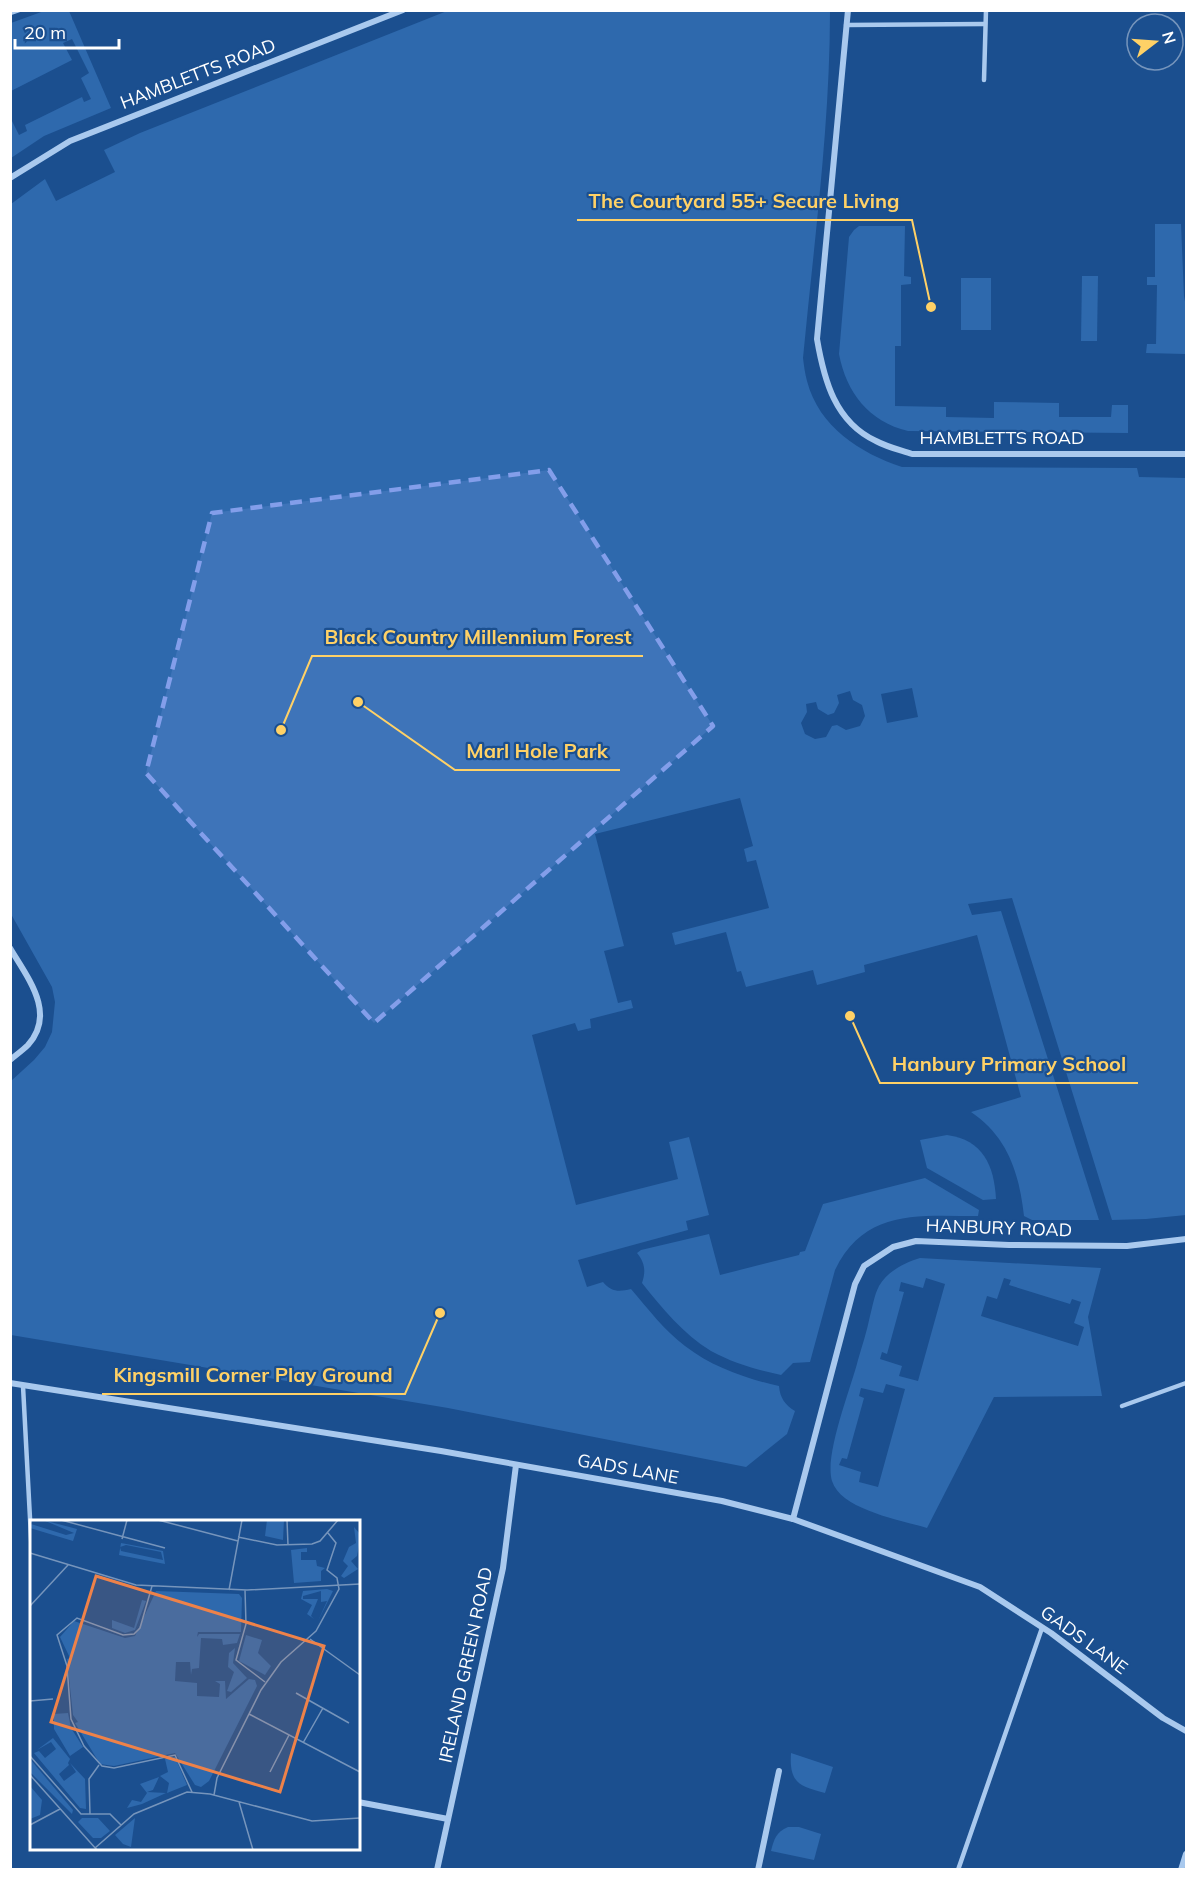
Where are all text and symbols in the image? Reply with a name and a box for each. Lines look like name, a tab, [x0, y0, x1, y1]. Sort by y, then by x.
scale bar	[15, 12, 118, 50]
north arrow	[1125, 12, 1185, 72]
text: 20 m	[24, 21, 66, 44]
text: N	[1158, 29, 1181, 46]
street label: HAMBLETTS ROAD	[117, 33, 279, 114]
callout: The Courtyard 55+ Secure Living	[577, 182, 912, 220]
text: The Courtyard 55+ Secure Living	[589, 188, 899, 213]
street label: HAMBLETTS ROAD	[919, 426, 1085, 449]
callout: Black Country Millennium Forest	[312, 618, 643, 656]
text: Black Country Millennium Forest	[324, 624, 632, 649]
callout: Marl Hole Park	[455, 732, 620, 770]
text: Marl Hole Park	[466, 738, 609, 763]
callout: Hanbury Primary School	[880, 1045, 1138, 1083]
text: Hanbury Primary School	[892, 1051, 1126, 1076]
street label: HANBURY ROAD	[925, 1213, 1073, 1242]
callout: Kingsmill Corner Play Ground	[102, 1356, 405, 1394]
text: Kingsmill Corner Play Ground	[113, 1362, 393, 1387]
street label: GADS LANE	[576, 1448, 681, 1489]
inset map	[30, 1520, 360, 1850]
street label: IRELAND GREEN ROAD	[434, 1565, 498, 1765]
street label: GADS LANE	[1036, 1600, 1132, 1679]

